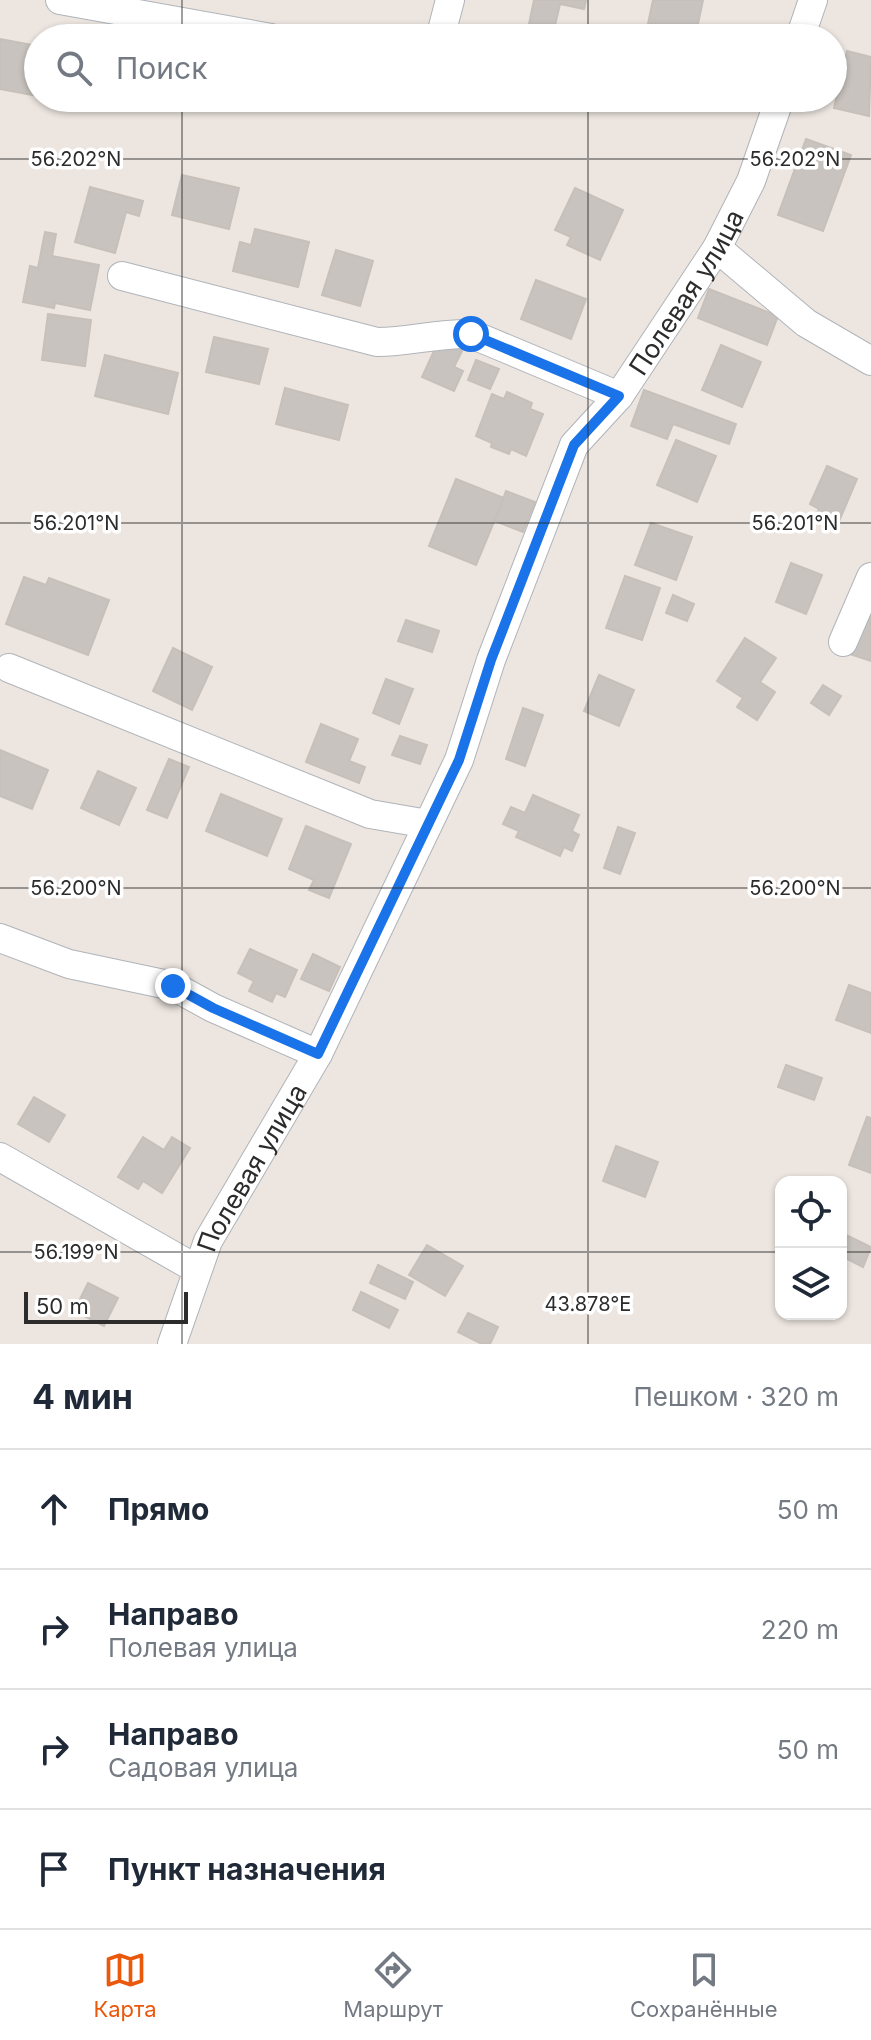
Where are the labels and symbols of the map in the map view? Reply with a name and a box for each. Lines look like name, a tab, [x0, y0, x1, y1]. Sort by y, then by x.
text: 56.202°N	[31, 147, 121, 171]
text: 56.202°N	[750, 147, 840, 171]
street label: Полевая улица	[622, 204, 750, 380]
route start	[453, 316, 489, 352]
text: 56.201°N	[33, 511, 119, 535]
text: 56.201°N	[752, 511, 838, 535]
text: 56.200°N	[30, 876, 122, 900]
text: 56.200°N	[749, 876, 841, 900]
route end	[155, 968, 191, 1004]
street label: Полевая улица	[190, 1078, 313, 1256]
text: 56.199°N	[33, 1240, 119, 1264]
scale bar	[24, 1288, 188, 1324]
text: 43.878°E	[545, 1292, 631, 1316]

